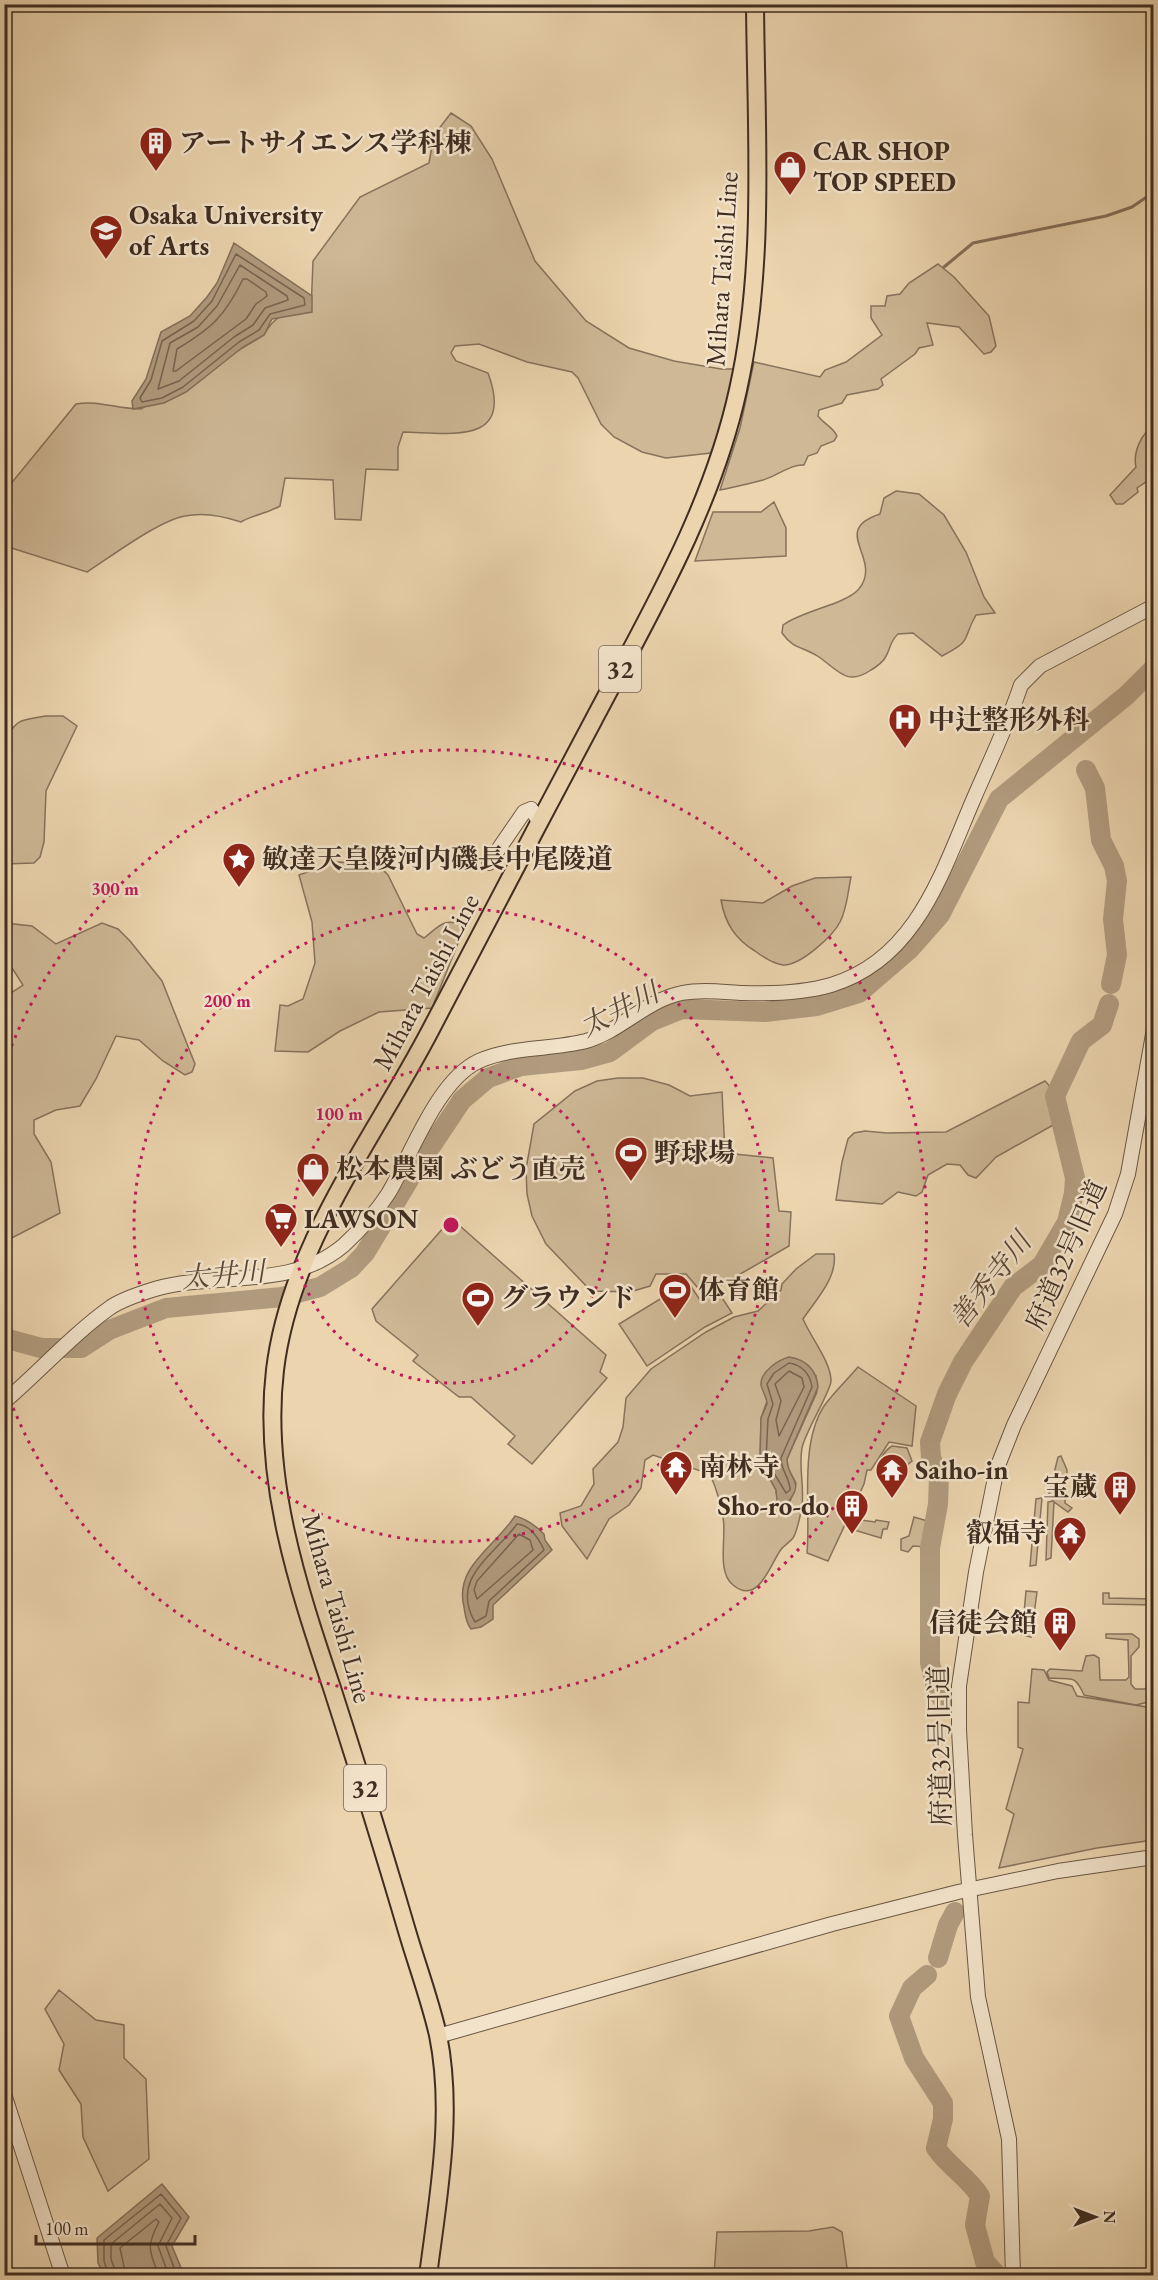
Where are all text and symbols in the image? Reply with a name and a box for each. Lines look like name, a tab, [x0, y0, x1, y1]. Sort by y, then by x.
building icon: アートサイエンス学科棟	[138, 125, 174, 172]
place label: アートサイエンス学科棟	[179, 125, 471, 160]
place label: CAR SHOP TOP SPEED	[813, 133, 956, 199]
shop icon: CAR SHOP TOP SPEED	[772, 149, 808, 196]
street label: Mihara Taishi Line	[697, 170, 746, 368]
place label: Osaka University of Arts	[129, 197, 324, 263]
school or university icon: Osaka University of Arts	[88, 213, 124, 260]
road number: 32	[599, 646, 641, 692]
hospital icon: 中辻整形外科	[887, 702, 923, 749]
place label: 中辻整形外科	[928, 702, 1090, 737]
place icon: 敏達天皇陵河内磯長中尾陵道	[221, 841, 257, 888]
place label: 敏達天皇陵河内磯長中尾陵道	[262, 841, 613, 876]
text: 300 m	[91, 877, 139, 900]
street label: Mihara Taishi Line	[364, 887, 487, 1076]
water label: 太井川	[573, 973, 667, 1044]
text: 200 m	[203, 989, 251, 1012]
text: 100 m	[315, 1102, 363, 1125]
sports icon: 野球場	[613, 1135, 649, 1182]
place label: 野球場	[654, 1135, 735, 1170]
shop icon: 松本農園 ぶどう直売	[295, 1151, 331, 1198]
place label: 松本農園 ぶどう直売	[336, 1151, 585, 1186]
street label: 府道32号旧道	[1017, 1174, 1114, 1335]
supermarket icon: LAWSON	[263, 1201, 299, 1248]
place label: LAWSON	[304, 1201, 419, 1236]
centre of rings	[441, 1215, 461, 1235]
water label: 善秀寺川	[941, 1222, 1041, 1335]
water label: 太井川	[180, 1252, 269, 1296]
sports icon: 体育館	[657, 1272, 693, 1319]
place label: 体育館	[698, 1272, 779, 1307]
sports icon: グラウンド	[460, 1280, 496, 1327]
place label: グラウンド	[501, 1280, 636, 1315]
temple icon: 南林寺	[658, 1449, 694, 1496]
place label: 南林寺	[699, 1449, 780, 1484]
temple icon: Saiho-in	[874, 1452, 910, 1499]
place label: Saiho-in	[915, 1452, 1009, 1487]
place label: 宝蔵	[1043, 1469, 1097, 1504]
building icon: 宝蔵	[1102, 1469, 1138, 1516]
place label: Sho-ro-do	[717, 1488, 829, 1523]
building icon: Sho-ro-do	[834, 1488, 870, 1535]
street label: Mihara Taishi Line	[294, 1509, 381, 1707]
place label: 叡福寺	[966, 1515, 1047, 1550]
temple icon: 叡福寺	[1052, 1515, 1088, 1562]
place label: 信徒会館	[929, 1605, 1037, 1640]
building icon: 信徒会館	[1042, 1605, 1078, 1652]
street label: 府道32号旧道	[921, 1665, 958, 1827]
road number: 32	[344, 1765, 386, 1811]
north arrow	[1065, 2187, 1125, 2247]
scale bar	[36, 2208, 195, 2246]
text: N	[1099, 2211, 1120, 2224]
text: 100 m	[45, 2217, 89, 2240]

